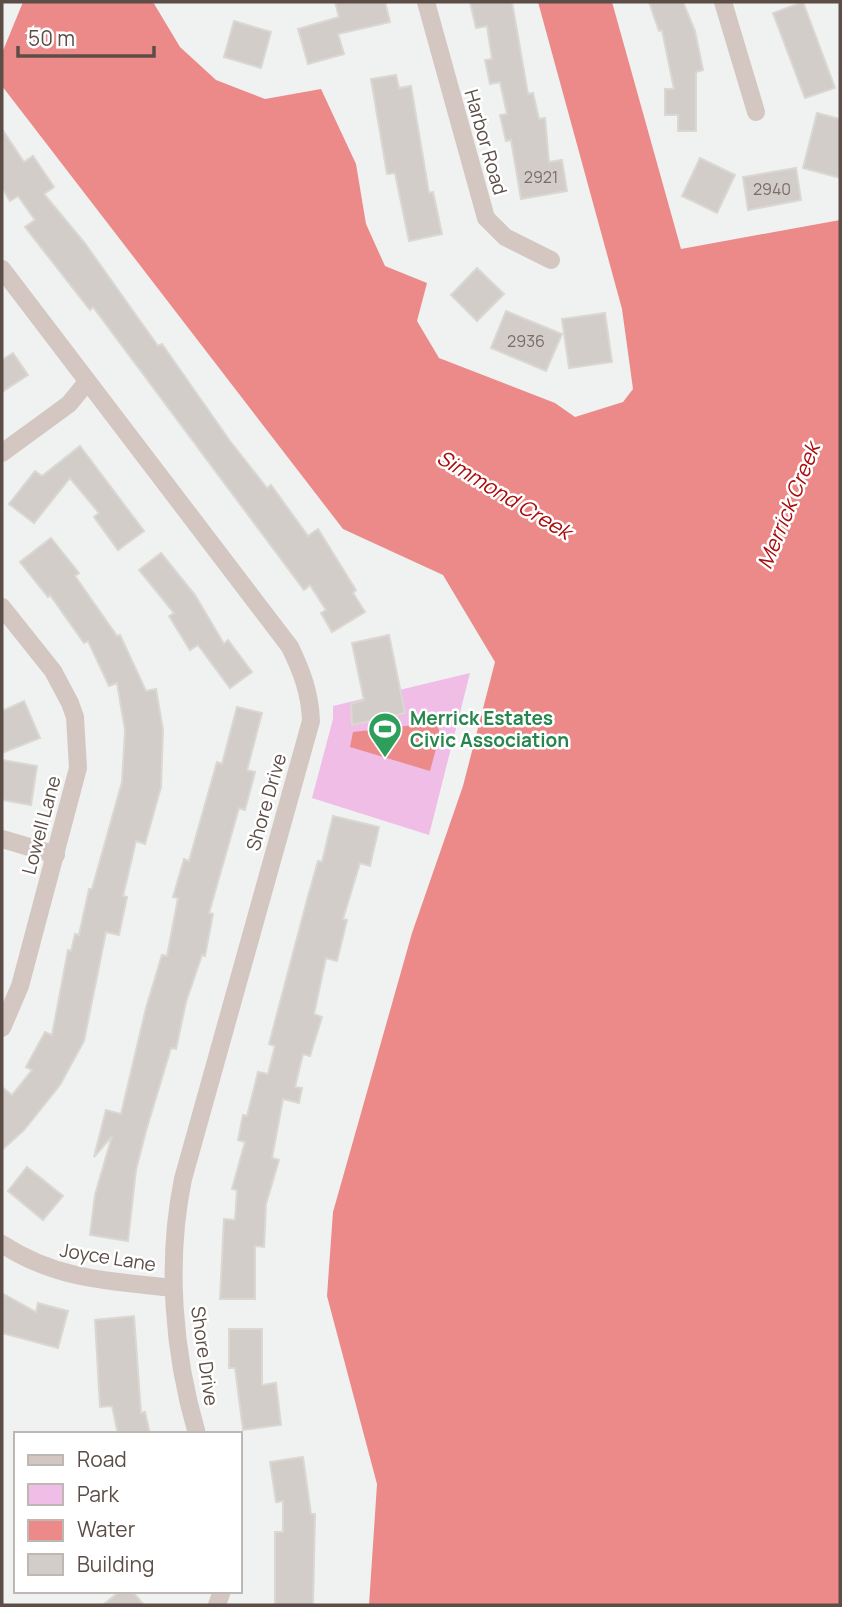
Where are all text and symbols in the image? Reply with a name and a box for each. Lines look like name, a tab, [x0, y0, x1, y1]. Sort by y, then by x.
scale bar	[18, 14, 154, 58]
text: 50 m	[28, 24, 75, 52]
street label: Harbor Road	[459, 86, 513, 198]
house number: 2921	[524, 166, 558, 188]
house number: 2940	[753, 178, 791, 200]
house number: 2936	[507, 330, 545, 352]
water label: Merrick Creek	[750, 436, 827, 573]
water label: Simmond Creek	[432, 443, 579, 547]
place label: Merrick Estates Civic Association	[410, 705, 569, 753]
sports icon: Merrick Estates Civic Association	[366, 710, 404, 759]
street label: Shore Drive	[240, 750, 292, 854]
street label: Lowell Lane	[15, 773, 67, 877]
street label: Joyce Lane	[58, 1237, 158, 1277]
street label: Shore Drive	[185, 1305, 225, 1407]
legend	[14, 1432, 242, 1593]
text: Road	[77, 1445, 127, 1473]
text: Park	[77, 1480, 119, 1508]
text: Water	[77, 1515, 136, 1543]
text: Building	[77, 1550, 154, 1578]

